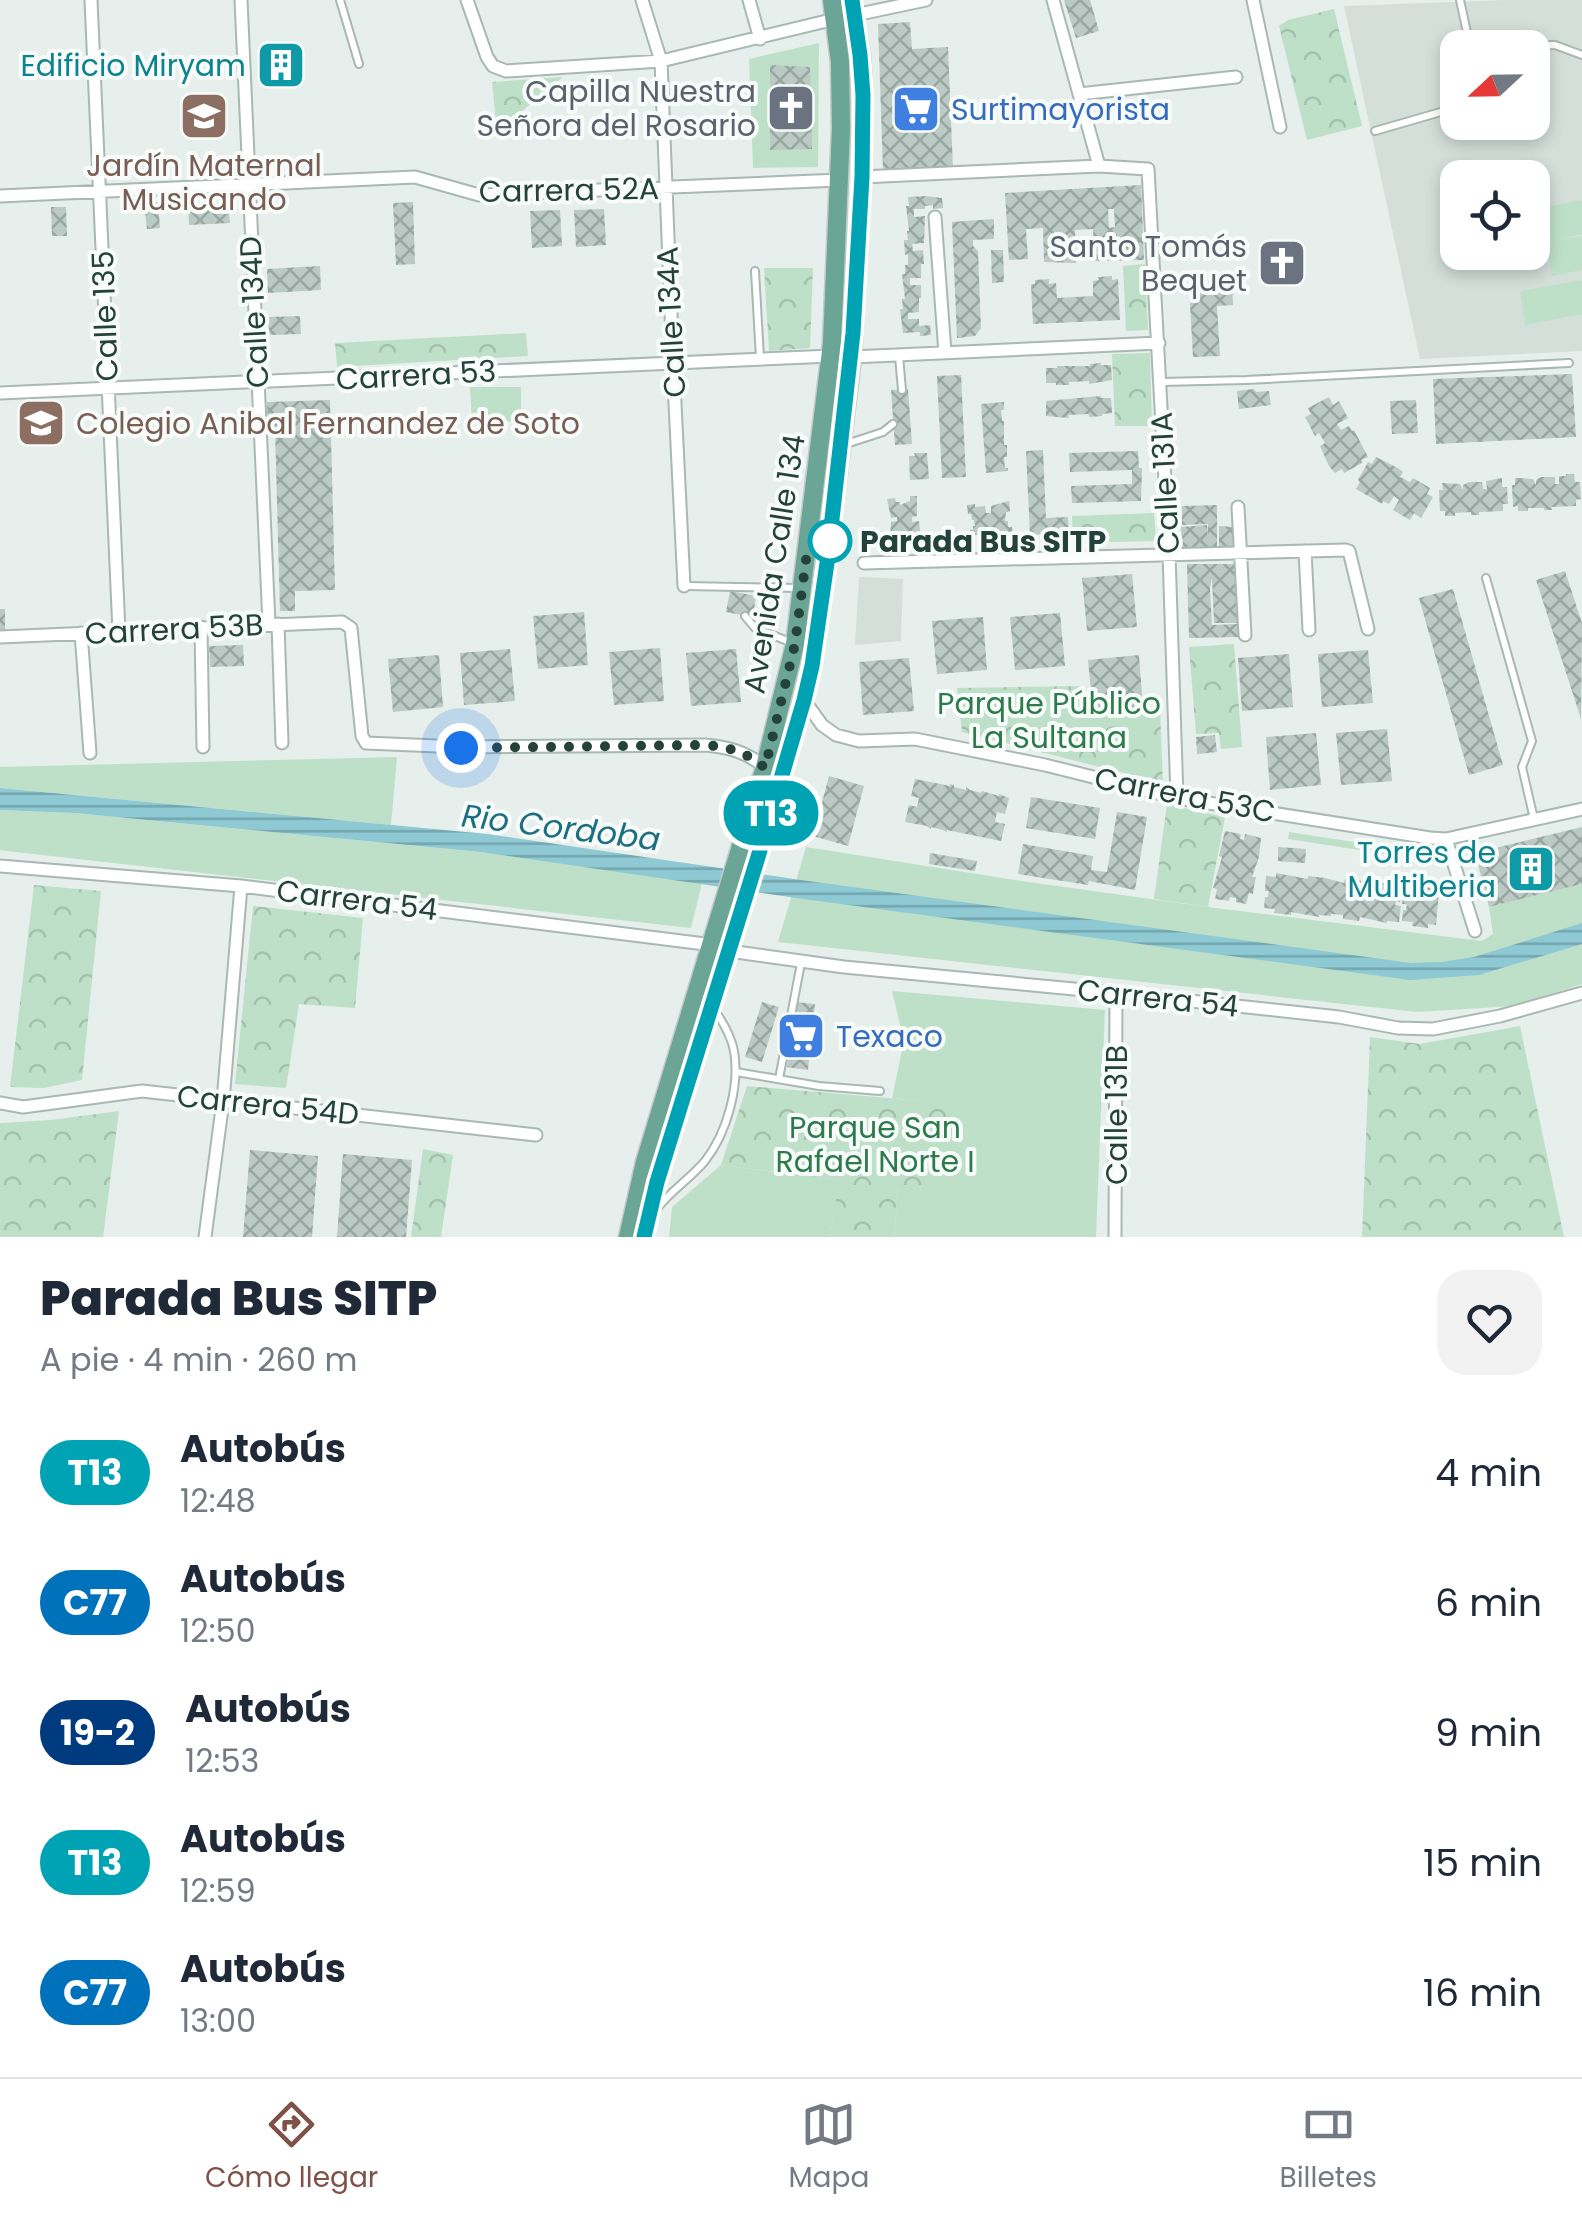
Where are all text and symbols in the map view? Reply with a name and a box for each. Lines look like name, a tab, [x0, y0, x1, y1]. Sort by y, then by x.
north arrow	[1440, 30, 1550, 140]
map controls	[1440, 30, 1550, 270]
building icon: Edificio Miryam	[255, 39, 307, 91]
place label: Edificio Miryam	[20, 44, 246, 87]
place label: Capilla Nuestra Señora del Rosario	[476, 70, 756, 147]
church icon: Capilla Nuestra Señora del Rosario	[765, 82, 817, 134]
supermarket icon: Surtimayorista	[890, 83, 942, 135]
place label: Surtimayorista	[951, 88, 1170, 131]
school or university icon: Jardín Maternal Musicando	[178, 90, 230, 142]
place label: Jardín Maternal Musicando	[86, 144, 322, 221]
button: locate	[1440, 160, 1550, 270]
street label: Carrera 52A	[479, 167, 659, 213]
place label: Santo Tomás Bequet	[1050, 225, 1247, 302]
street label: Calle 134D	[229, 235, 279, 389]
church icon: Santo Tomás Bequet	[1256, 237, 1308, 289]
street label: Calle 134A	[646, 245, 696, 399]
street label: Calle 135	[81, 250, 129, 382]
street label: Carrera 53	[335, 349, 497, 401]
school or university icon: Colegio Anibal Fernandez de Soto	[15, 397, 67, 449]
place label: Colegio Anibal Fernandez de Soto	[76, 402, 580, 445]
street label: Calle 131A	[1140, 411, 1190, 555]
street label: Avenida Calle 134	[732, 431, 816, 697]
marker: Parada Bus SITP	[809, 520, 851, 562]
place label: Parada Bus SITP	[860, 520, 1106, 563]
street label: Carrera 53B	[84, 603, 264, 655]
park label: Parque Público La Sultana	[937, 682, 1161, 759]
your location	[436, 723, 486, 773]
street label: Carrera 53C	[1091, 756, 1279, 834]
line badge: T13	[714, 780, 828, 846]
text: T13	[743, 789, 799, 838]
water label: Rio Cordoba	[459, 792, 663, 862]
place label: Torres de Multiberia	[1348, 831, 1496, 908]
building icon: Torres de Multiberia	[1505, 843, 1557, 895]
street label: Carrera 54	[274, 869, 440, 931]
street label: Carrera 54	[1075, 968, 1241, 1028]
supermarket icon: Texaco	[775, 1010, 827, 1062]
place label: Texaco	[836, 1015, 943, 1058]
street label: Calle 131B	[1095, 1045, 1138, 1185]
street label: Carrera 54D	[175, 1074, 361, 1136]
park label: Parque San Rafael Norte I	[775, 1106, 975, 1183]
text: Parada Bus SITP	[40, 1265, 437, 1332]
button: heart	[1437, 1270, 1542, 1375]
text: A pie · 4 min · 260 m	[40, 1337, 358, 1382]
text: Autobús	[180, 1422, 346, 1475]
text: 4 min	[1435, 1446, 1542, 1499]
text: T13	[67, 1448, 123, 1497]
text: 12:48	[180, 1478, 256, 1523]
text: Autobús	[180, 1552, 346, 1605]
text: 6 min	[1435, 1576, 1542, 1629]
text: C77	[63, 1578, 127, 1627]
text: 12:50	[180, 1608, 256, 1653]
text: Autobús	[185, 1682, 351, 1735]
text: 9 min	[1435, 1706, 1542, 1759]
text: 19-2	[60, 1708, 135, 1757]
text: 12:53	[185, 1738, 259, 1783]
text: Autobús	[180, 1812, 346, 1865]
text: 15 min	[1423, 1836, 1542, 1889]
text: T13	[67, 1838, 123, 1887]
text: 12:59	[180, 1868, 256, 1913]
text: Autobús	[180, 1942, 346, 1995]
text: 16 min	[1423, 1966, 1542, 2019]
text: C77	[63, 1968, 127, 2017]
text: 13:00	[180, 1998, 256, 2043]
tab: Cómo llegar	[205, 2097, 378, 2199]
tab: Mapa	[788, 2097, 869, 2199]
tab: Billetes	[1280, 2097, 1377, 2199]

